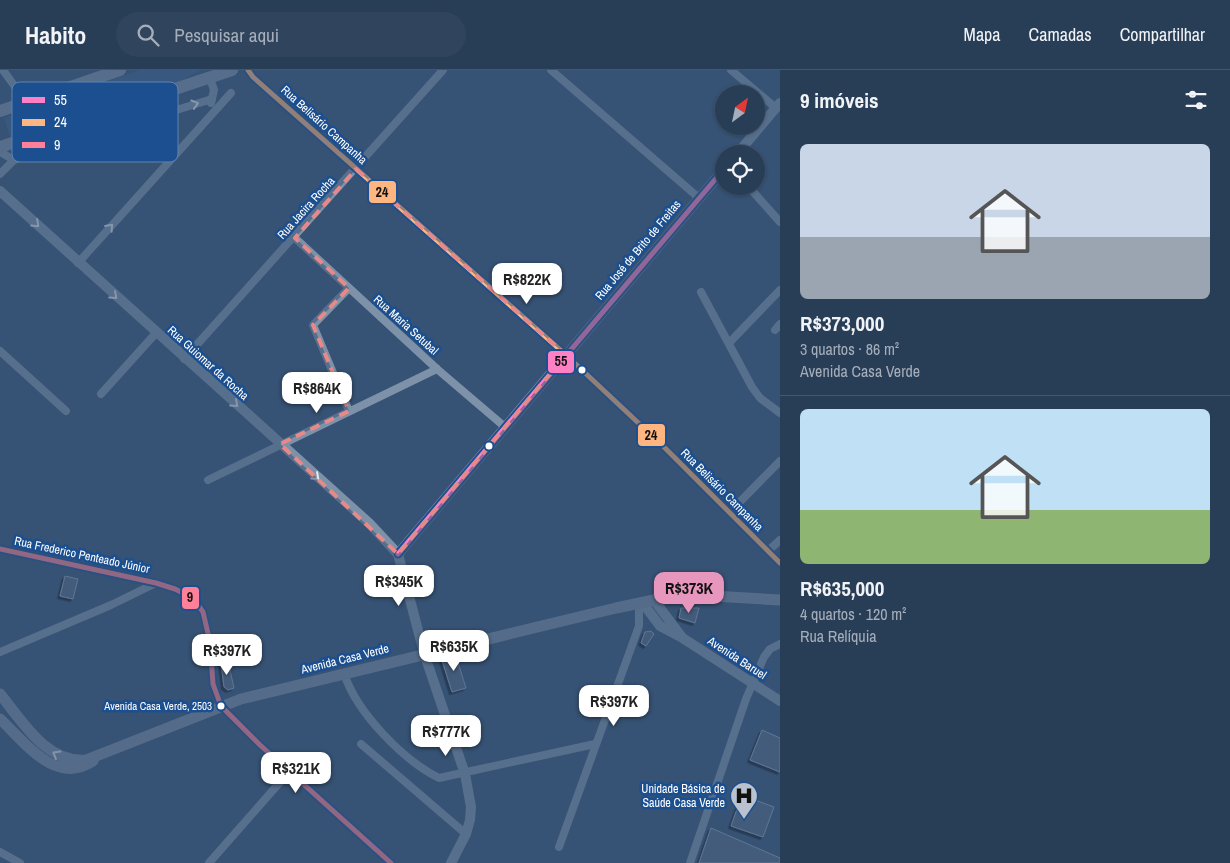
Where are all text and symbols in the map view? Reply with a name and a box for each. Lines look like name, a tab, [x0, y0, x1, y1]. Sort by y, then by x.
search box	[116, 12, 466, 57]
text: Habito	[25, 19, 86, 51]
icon: search	[134, 21, 162, 49]
text: Pesquisar aqui	[174, 22, 279, 48]
text: Mapa	[964, 22, 1001, 47]
text: Camadas	[1029, 22, 1092, 47]
text: Compartilhar	[1120, 22, 1205, 47]
legend	[12, 82, 178, 162]
street label: Rua Belisário Campanha	[278, 82, 371, 168]
north arrow	[715, 85, 765, 135]
map controls	[715, 85, 765, 195]
text: 9 imóveis	[800, 86, 879, 115]
icon: filters	[1182, 86, 1210, 114]
text: 55	[54, 91, 67, 109]
one-way arrow	[190, 100, 198, 110]
text: 24	[54, 113, 67, 131]
text: 9	[54, 136, 60, 154]
button: locate	[715, 145, 765, 195]
street label: Rua Jacira Rocha	[274, 173, 339, 243]
icon: home	[960, 176, 1050, 266]
line badge: 24	[368, 180, 397, 204]
text: 24	[376, 183, 389, 201]
street label: Rua José de Brito de Freitas	[591, 197, 685, 303]
one-way arrow	[30, 218, 39, 227]
one-way arrow	[104, 223, 113, 232]
pin: R$822K	[486, 262, 568, 305]
text: R$822K	[503, 268, 551, 290]
one-way arrow	[108, 290, 117, 299]
street label: Rua Maria Setubal	[370, 292, 442, 358]
text: R$373,000	[800, 309, 884, 338]
street label: Rua Guiomar da Rocha	[164, 322, 252, 404]
text: 3 quartos · 86 m²	[800, 338, 899, 360]
line badge: 55	[547, 350, 575, 374]
text: 55	[555, 352, 568, 370]
text: Avenida Casa Verde	[800, 360, 920, 382]
unlabelled marker	[577, 365, 587, 375]
pin: R$864K	[276, 372, 358, 414]
text: R$864K	[293, 377, 341, 399]
one-way arrow	[229, 398, 238, 407]
line badge: 24	[637, 423, 666, 447]
text: 24	[645, 426, 658, 444]
unlabelled marker	[484, 441, 494, 451]
icon: home	[960, 442, 1050, 532]
street label: Rua Belisário Campanha	[677, 445, 767, 535]
one-way arrow	[311, 471, 320, 480]
street label: Rua Frederico Penteado Júnior	[13, 533, 152, 577]
pin: R$345K	[358, 564, 440, 607]
text: R$345K	[375, 570, 423, 592]
pin: R$373K	[648, 572, 730, 614]
text: R$635,000	[800, 574, 884, 603]
text: R$373K	[665, 577, 713, 599]
line badge: 9	[181, 586, 200, 610]
text: 9	[187, 588, 193, 606]
text: 4 quartos · 120 m²	[800, 603, 906, 625]
text: Rua Relíquia	[800, 625, 877, 647]
pin: R$635K	[413, 630, 495, 672]
street label: Avenida Baruel	[704, 632, 770, 683]
pin: R$397K	[186, 634, 268, 676]
text: R$635K	[430, 635, 478, 657]
text: R$397K	[203, 639, 251, 661]
street label: Avenida Casa Verde	[298, 640, 391, 678]
pin: R$397K	[573, 684, 655, 727]
text: R$397K	[590, 690, 638, 712]
place label: Avenida Casa Verde, 2503	[103, 699, 212, 713]
marker: Avenida Casa Verde, 2503	[216, 701, 226, 711]
pin: R$777K	[405, 714, 487, 757]
text: R$777K	[422, 720, 470, 742]
one-way arrow	[52, 750, 61, 760]
pin: R$321K	[255, 752, 337, 794]
text: R$321K	[272, 757, 320, 779]
place label: Unidade Básica de Saúde Casa Verde	[641, 781, 725, 811]
hospital icon: Unidade Básica de Saúde Casa Verde	[729, 781, 759, 820]

